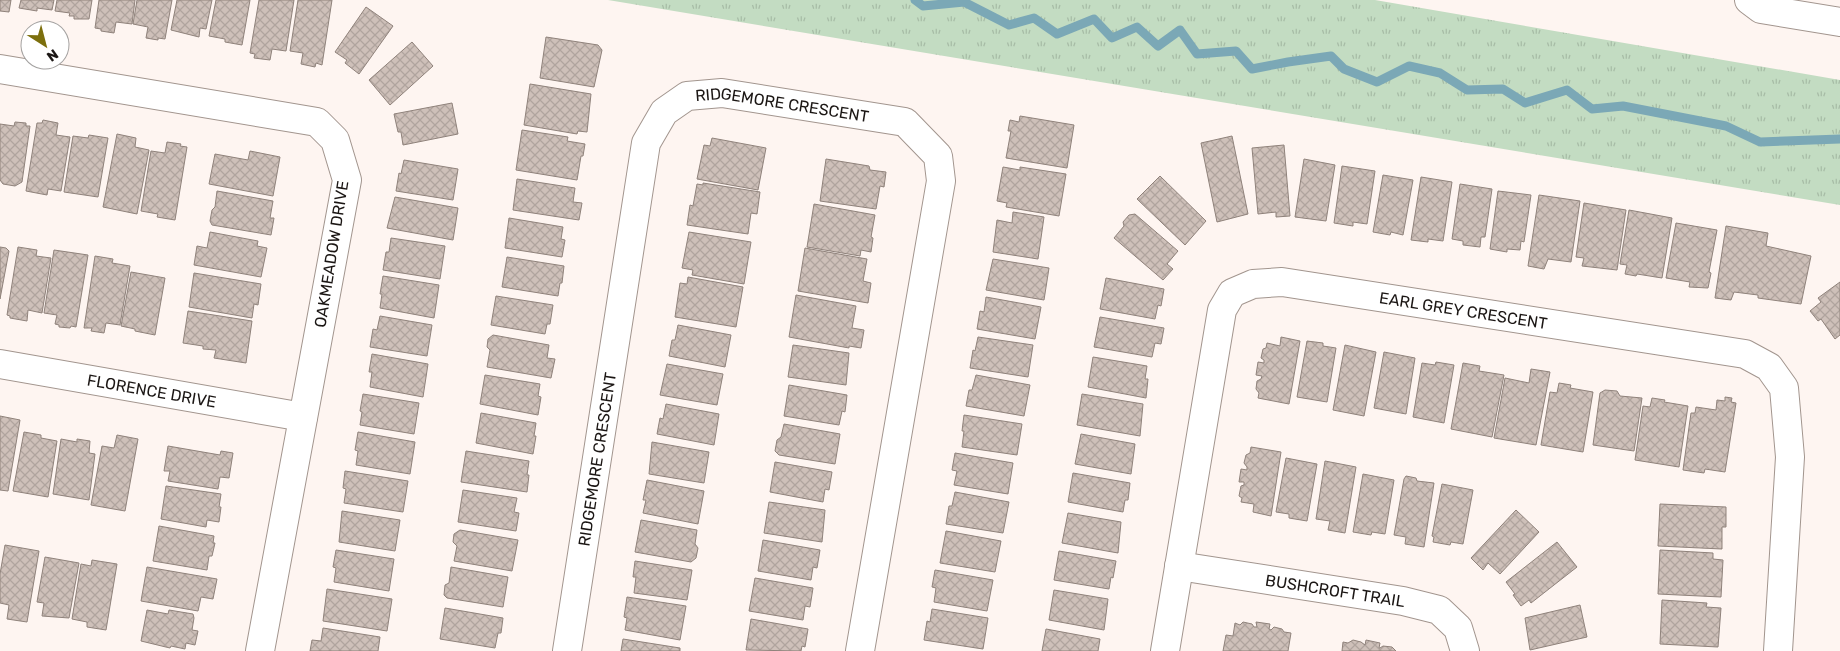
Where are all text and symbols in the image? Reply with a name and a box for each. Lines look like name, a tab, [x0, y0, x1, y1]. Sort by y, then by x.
north arrow	[20, 20, 70, 70]
text: N	[43, 45, 61, 65]
street label: RIDGEMORE CRESCENT	[694, 84, 870, 126]
street label: OAKMEADOW DRIVE	[311, 179, 352, 329]
street label: EARL GREY CRESCENT	[1378, 288, 1549, 333]
street label: FLORENCE DRIVE	[86, 370, 218, 412]
street label: RIDGEMORE CRESCENT	[574, 371, 620, 548]
street label: BUSHCROFT TRAIL	[1264, 571, 1406, 611]

